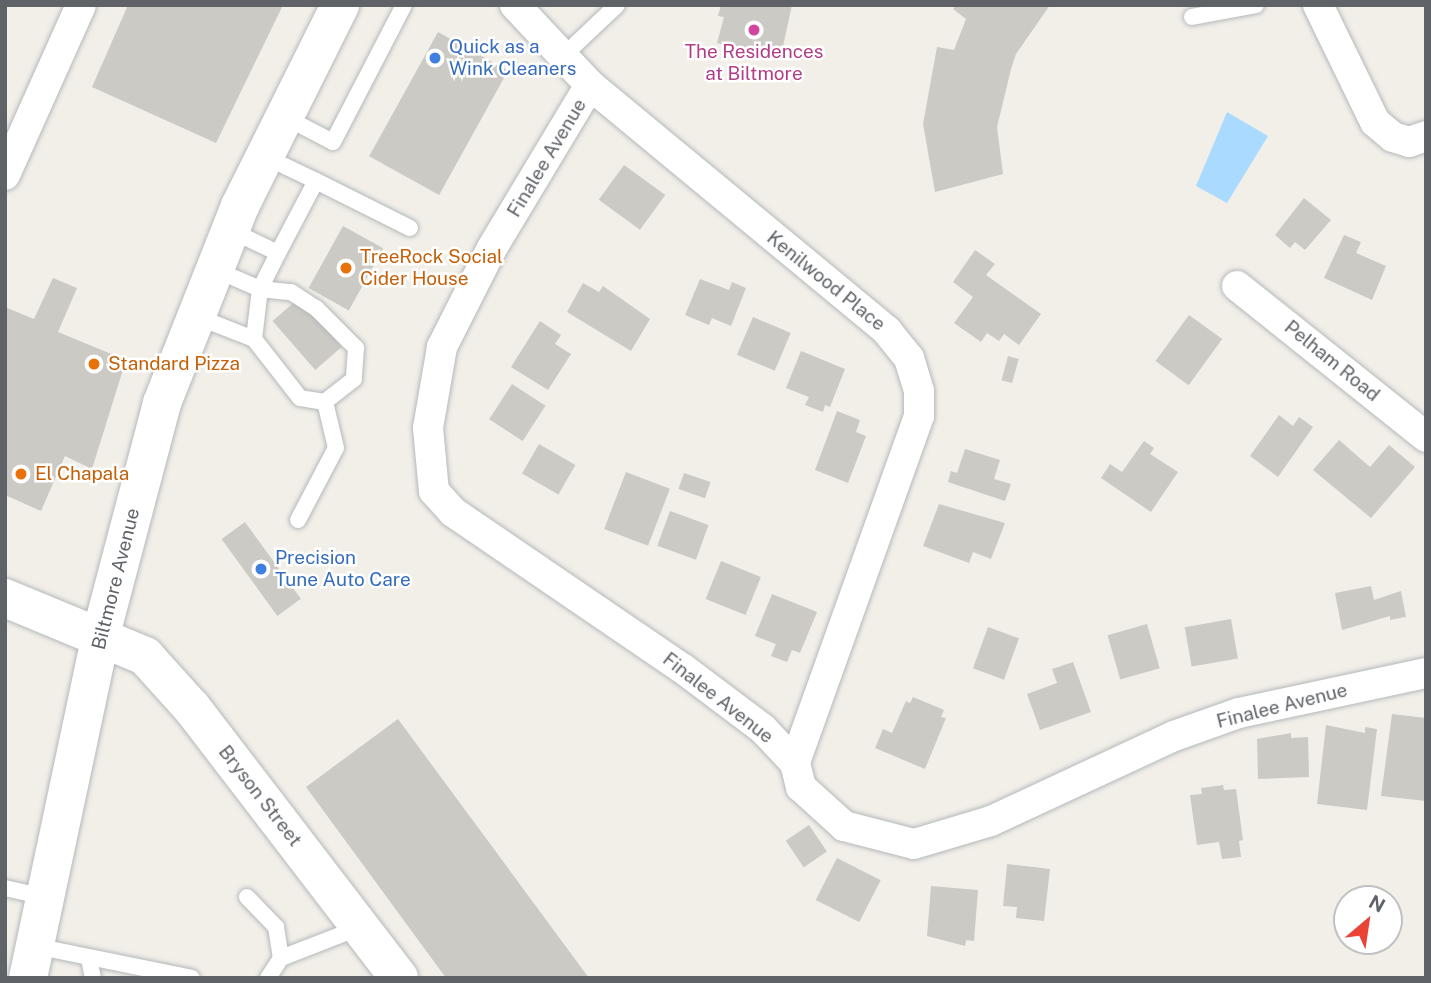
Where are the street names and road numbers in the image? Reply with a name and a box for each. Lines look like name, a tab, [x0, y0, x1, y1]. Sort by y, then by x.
street label: Finalee Avenue	[503, 95, 591, 221]
street label: Kenilwood Place	[762, 226, 890, 336]
street label: Pelham Road	[1280, 316, 1384, 406]
street label: Biltmore Avenue	[87, 506, 145, 652]
street label: Finalee Avenue	[658, 648, 778, 748]
street label: Finalee Avenue	[1214, 679, 1350, 733]
street label: Bryson Street	[214, 741, 306, 851]

